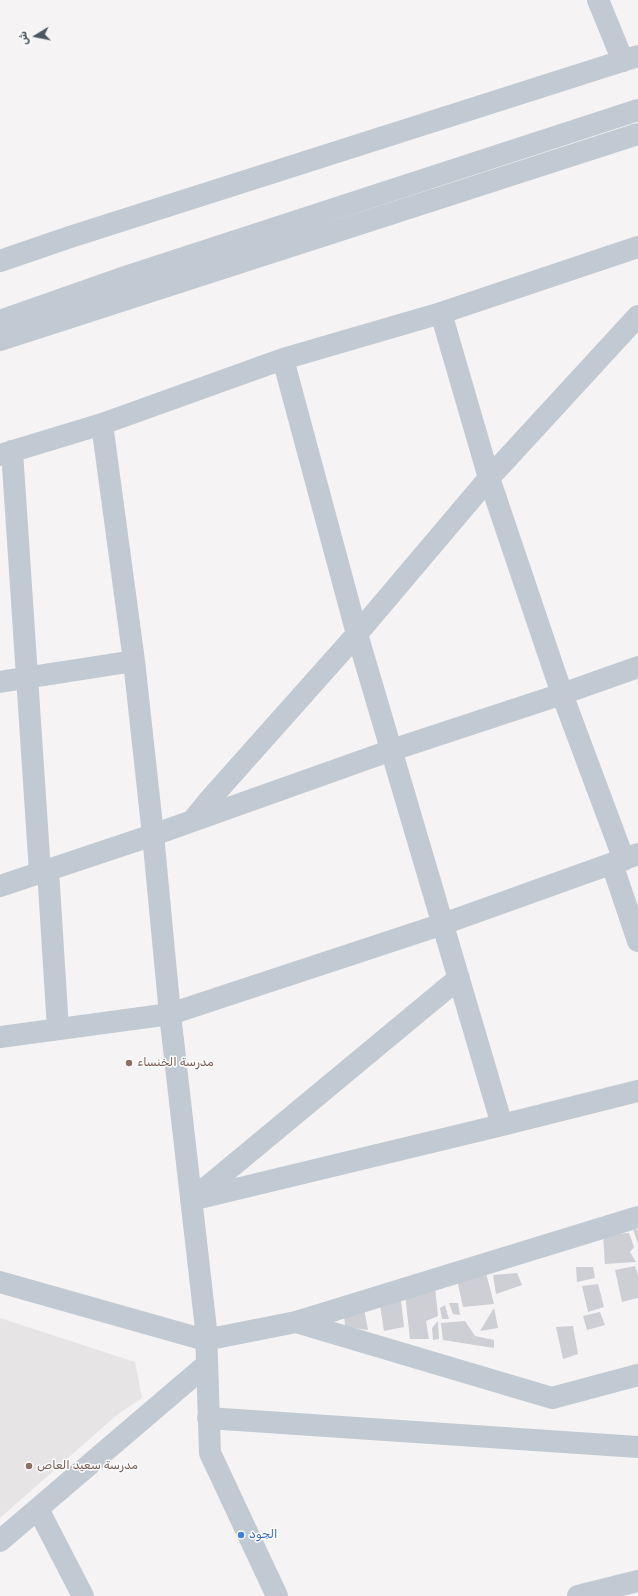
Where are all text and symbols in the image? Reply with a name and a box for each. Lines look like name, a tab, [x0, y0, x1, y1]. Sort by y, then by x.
north arrow	[16, 16, 56, 56]
text: ش	[16, 30, 31, 46]
place label: مدرسة الخنساء	[137, 1056, 214, 1070]
marker: مدرسة الخنساء	[124, 1058, 134, 1068]
place label: مدرسة سعيد العاص	[37, 1459, 138, 1473]
marker: مدرسة سعيد العاص	[24, 1461, 34, 1471]
place label: الجود	[249, 1528, 278, 1542]
marker: الجود	[236, 1530, 246, 1540]

